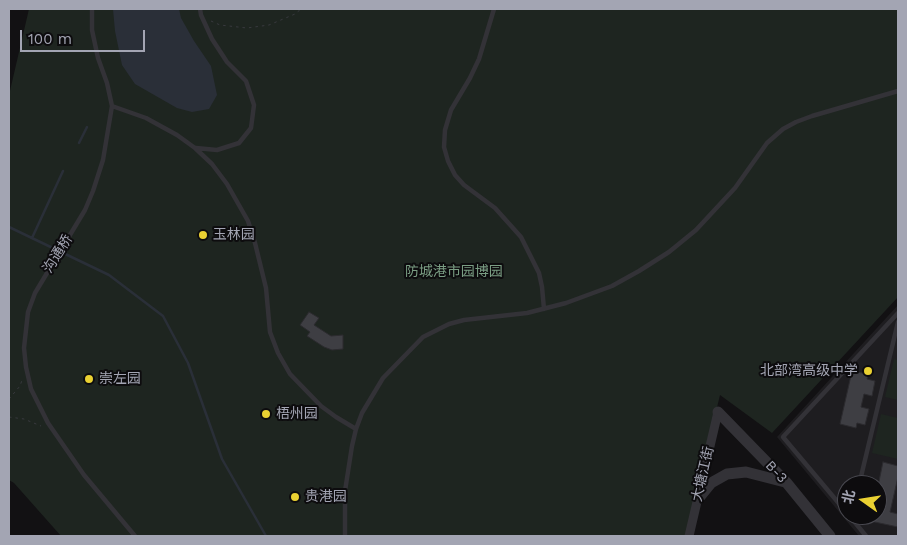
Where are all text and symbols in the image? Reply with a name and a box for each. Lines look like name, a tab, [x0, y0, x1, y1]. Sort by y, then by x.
scale bar	[22, 20, 148, 52]
text: 100 m	[28, 30, 72, 48]
place label: 玉林园	[213, 227, 255, 243]
marker: 玉林园	[197, 229, 209, 241]
street label: 沟通桥	[40, 232, 76, 276]
park label: 防城港市园博园	[405, 264, 503, 280]
place label: 北部湾高级中学	[760, 363, 858, 379]
marker: 北部湾高级中学	[862, 365, 874, 377]
place label: 崇左园	[99, 371, 141, 387]
marker: 崇左园	[83, 373, 95, 385]
place label: 梧州园	[276, 406, 318, 422]
marker: 梧州园	[260, 408, 272, 420]
street label: 大塘江街	[689, 445, 717, 503]
street label: B-3	[762, 457, 790, 487]
north arrow	[837, 475, 887, 525]
text: 北	[839, 488, 858, 505]
place label: 贵港园	[305, 489, 347, 505]
marker: 贵港园	[289, 491, 301, 503]

